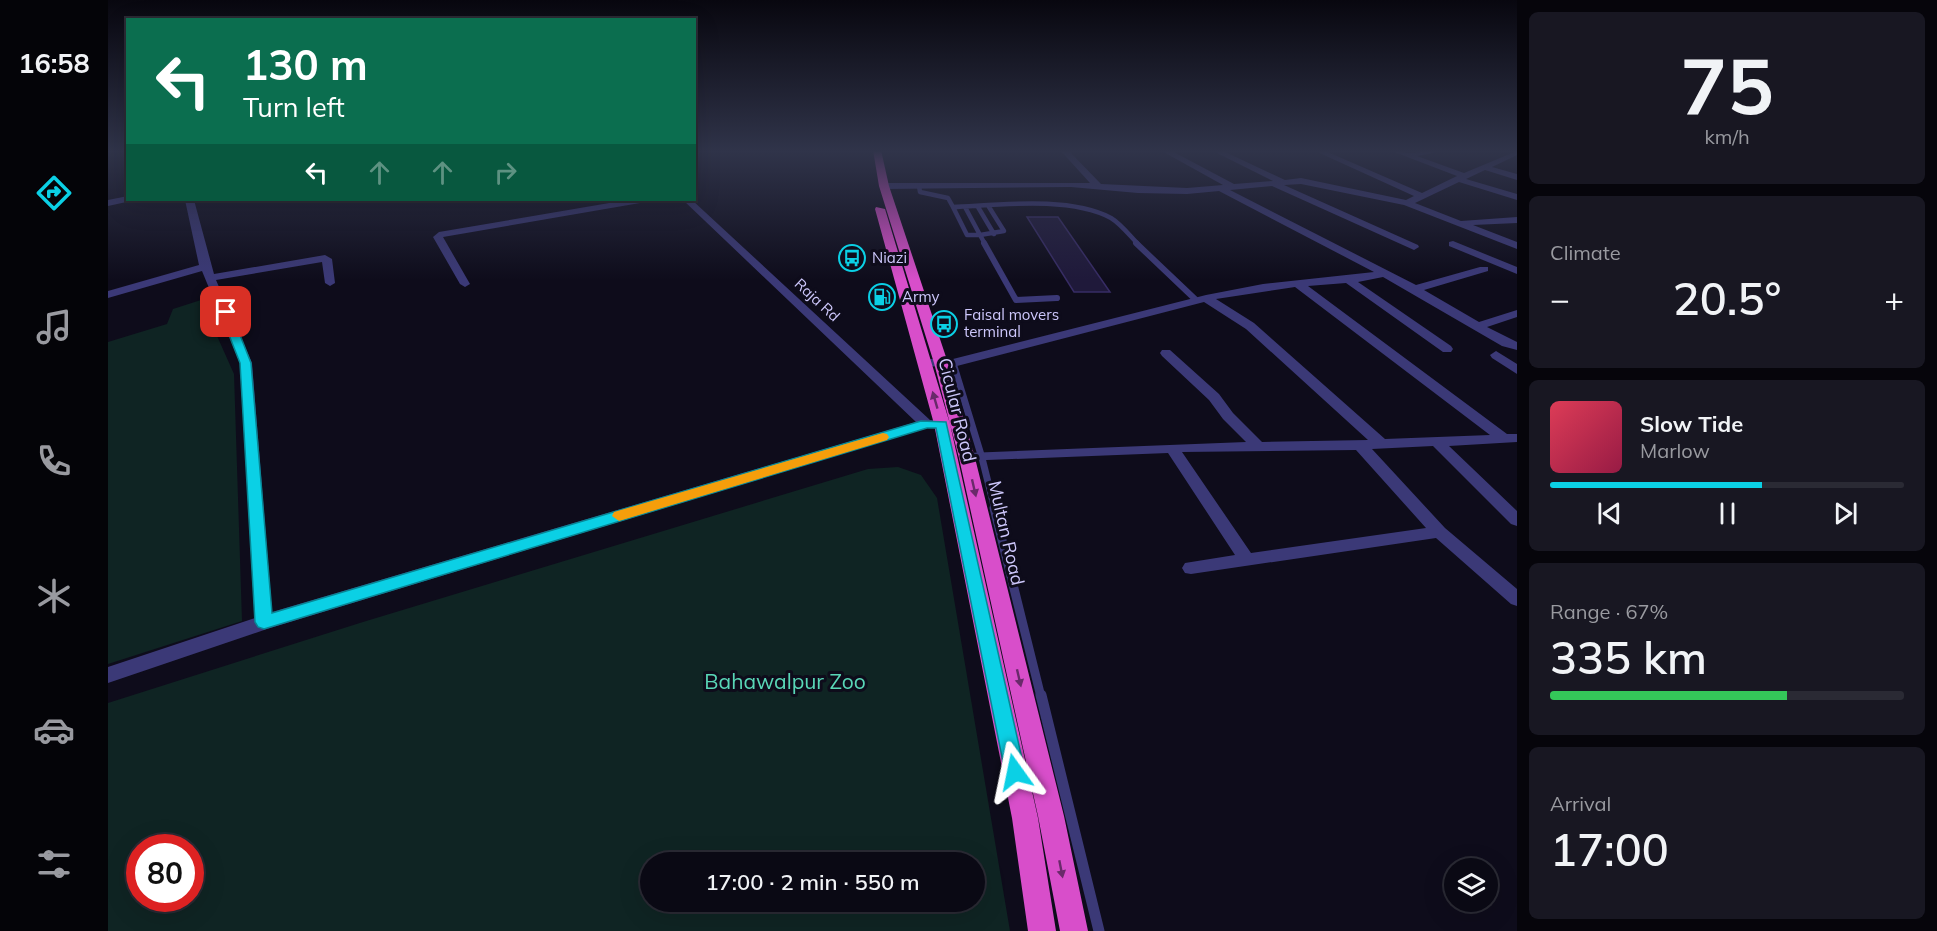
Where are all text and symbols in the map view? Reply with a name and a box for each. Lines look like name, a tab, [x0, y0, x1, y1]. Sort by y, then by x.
text: 75	[1680, 36, 1774, 134]
text: 130 m	[243, 38, 368, 91]
icon: left	[144, 42, 222, 120]
text: 16:58	[18, 46, 90, 80]
text: Turn left	[243, 90, 345, 124]
text: km/h	[1704, 124, 1750, 149]
icon: left	[300, 156, 333, 189]
icon: ahead	[363, 156, 396, 189]
icon: ahead	[426, 156, 459, 189]
icon: right	[489, 156, 522, 189]
icon: directions	[33, 172, 75, 214]
text: Climate	[1550, 240, 1621, 265]
bus stop icon: Niazi	[837, 243, 867, 273]
place label: Niazi	[872, 248, 907, 267]
text: 20.5°	[1673, 270, 1781, 326]
street label: Raja Rd	[791, 274, 844, 325]
text: −	[1550, 278, 1570, 319]
text: +	[1884, 278, 1904, 319]
fuel station icon: Army	[867, 282, 897, 312]
pin	[200, 286, 251, 337]
place label: Army	[902, 287, 940, 306]
icon: arrive	[209, 295, 242, 328]
place label: Faisal movers terminal	[964, 305, 1059, 341]
icon: music	[33, 306, 75, 348]
bus stop icon: Faisal movers terminal	[929, 309, 959, 339]
street label: Cicular Road	[933, 356, 982, 464]
one-way arrow	[930, 391, 939, 409]
text: Slow Tide	[1640, 410, 1743, 438]
text: Marlow	[1640, 438, 1710, 463]
icon: phone	[33, 440, 75, 482]
street label: Multan Road	[983, 478, 1030, 587]
one-way arrow	[970, 479, 980, 498]
icon: previous	[1593, 497, 1626, 530]
icon: pause	[1711, 497, 1744, 530]
icon: next	[1829, 497, 1862, 530]
icon: climate	[33, 575, 75, 617]
text: Range · 67%	[1550, 599, 1668, 624]
text: 335 km	[1550, 629, 1707, 685]
park label: Bahawalpur Zoo	[704, 668, 866, 694]
one-way arrow	[1014, 669, 1024, 688]
icon: car	[33, 709, 75, 751]
position arrow	[983, 740, 1047, 804]
text: Arrival	[1550, 791, 1611, 816]
text: 17:00	[1550, 821, 1669, 877]
speed limit sign: 80	[126, 834, 204, 912]
icon: filters	[33, 843, 75, 885]
map controls	[1444, 858, 1498, 912]
button: layers	[1444, 858, 1498, 912]
one-way arrow	[1057, 859, 1067, 878]
text: 17:00 · 2 min · 550 m	[705, 868, 920, 896]

